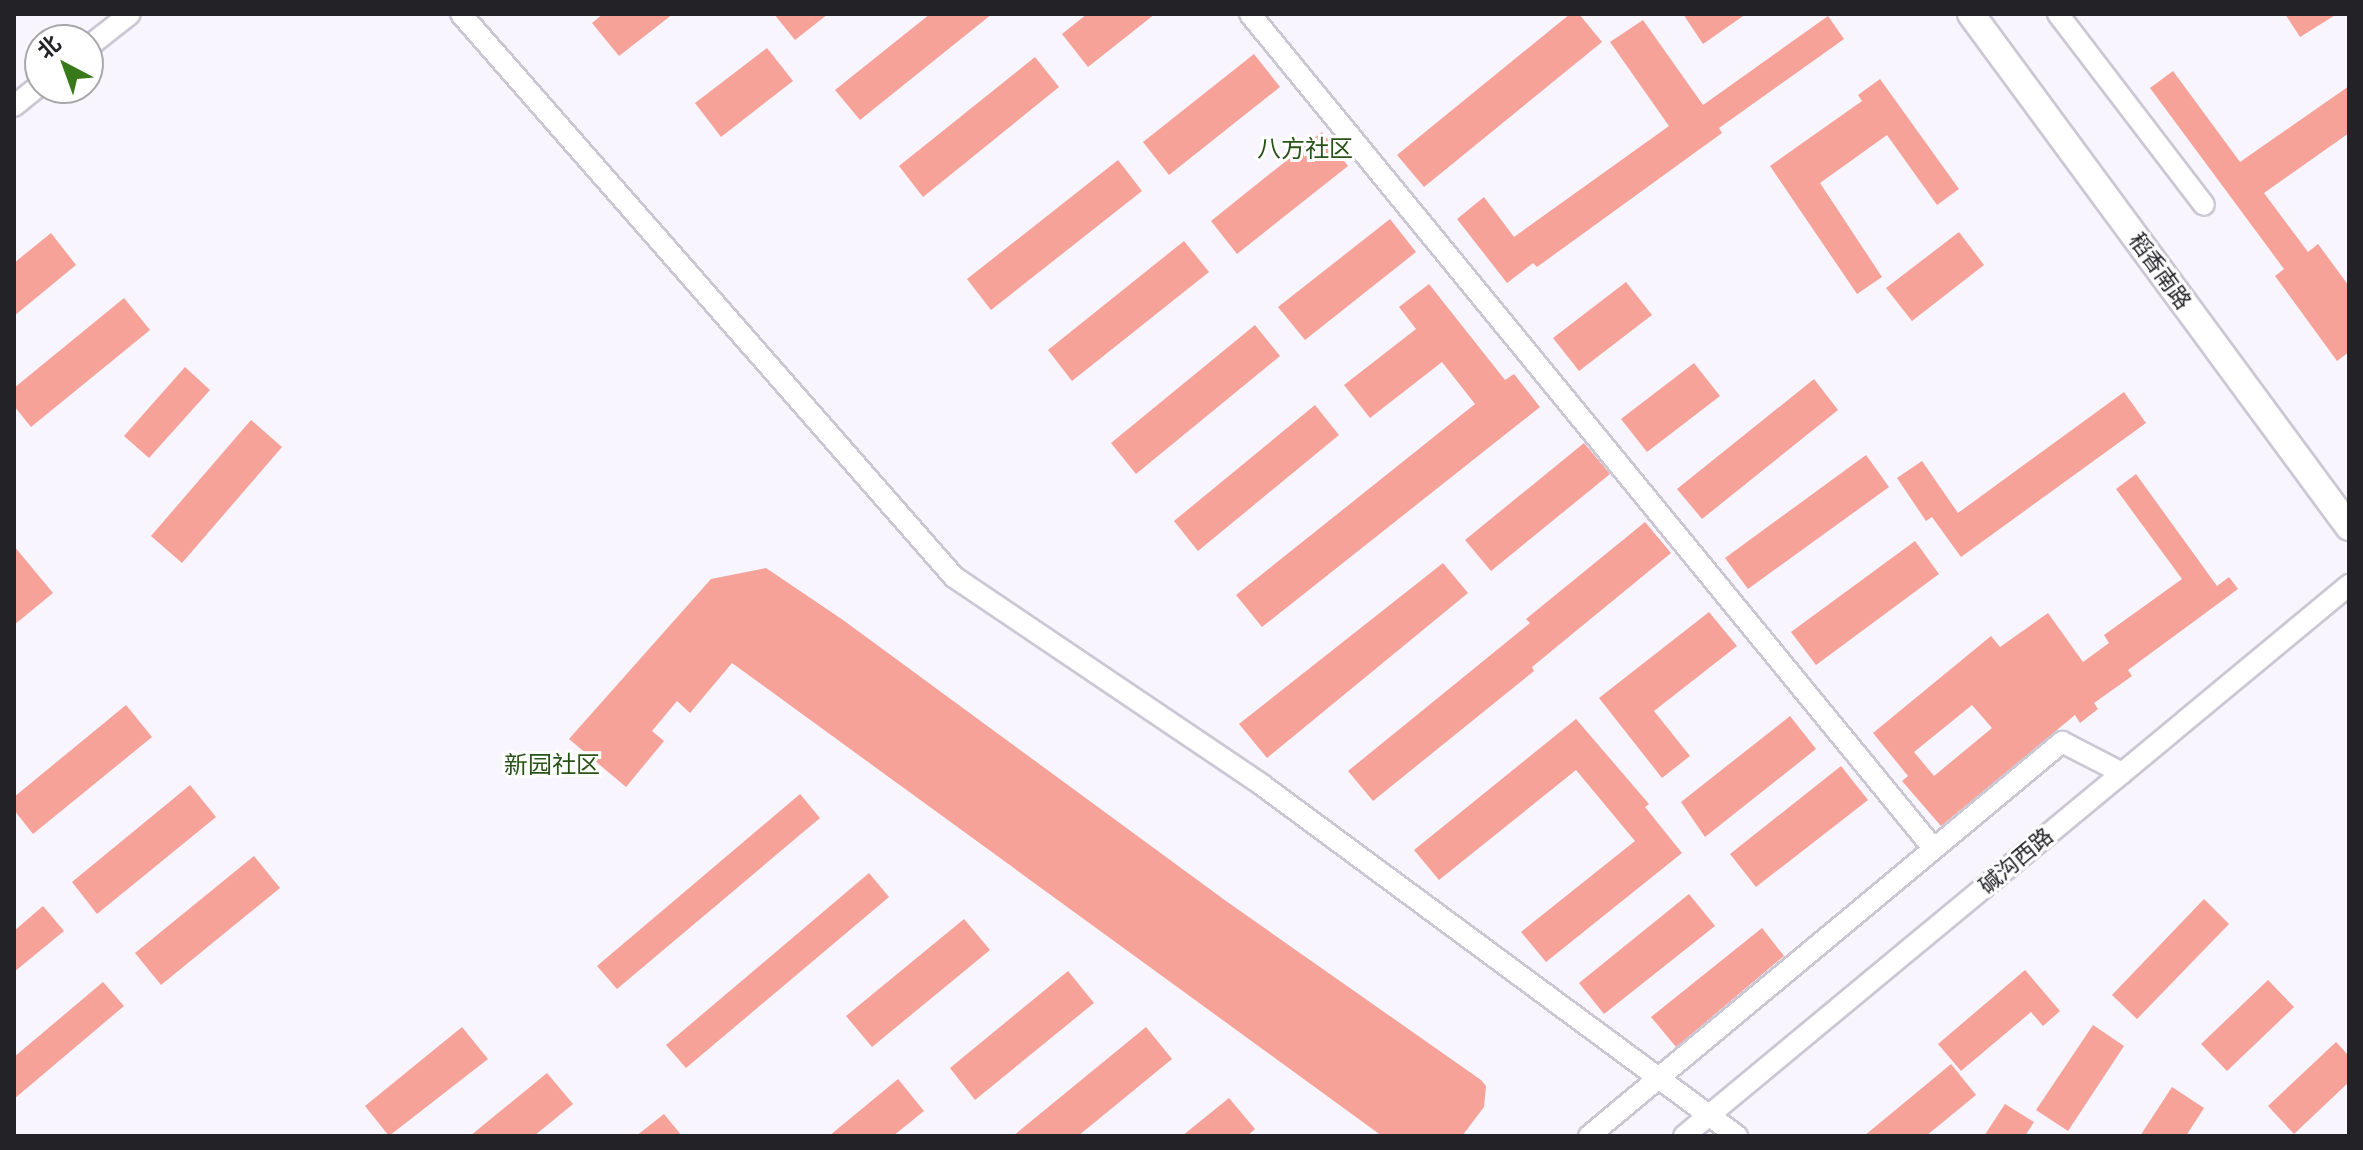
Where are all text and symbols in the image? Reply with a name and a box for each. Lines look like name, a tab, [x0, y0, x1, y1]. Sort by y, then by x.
north arrow	[24, 24, 104, 104]
text: 北	[32, 30, 66, 64]
district label: 八方社区	[1257, 135, 1353, 163]
street label: 稻香南路	[2123, 228, 2197, 314]
district label: 新园社区	[504, 751, 600, 779]
street label: 碱沟西路	[1974, 823, 2058, 899]

